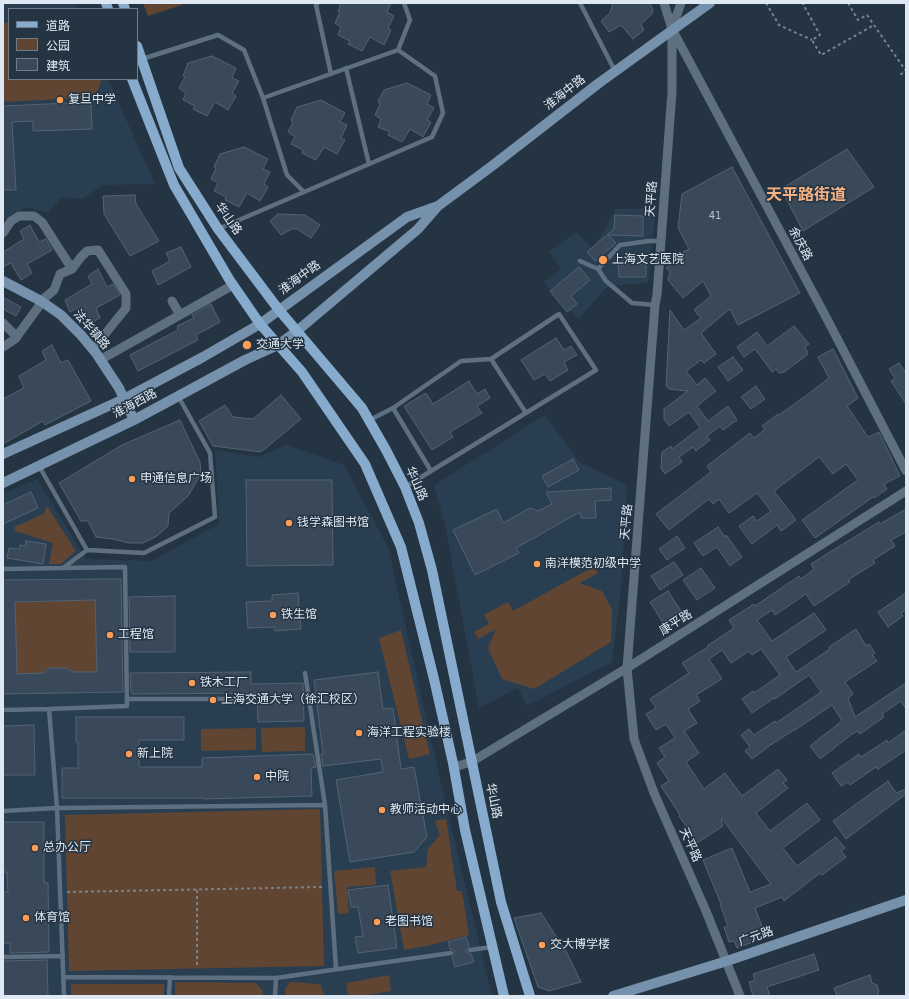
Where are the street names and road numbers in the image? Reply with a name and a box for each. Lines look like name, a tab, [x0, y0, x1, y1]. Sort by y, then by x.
street label: 淮海中路	[542, 73, 588, 113]
street label: 天平路	[644, 181, 660, 217]
street label: 华山路	[212, 200, 244, 238]
street label: 余庆路	[785, 225, 815, 263]
street label: 淮海中路	[276, 258, 324, 298]
street label: 法华镇路	[70, 307, 112, 353]
street label: 淮海西路	[110, 386, 160, 422]
street label: 华山路	[402, 465, 430, 503]
street label: 天平路	[618, 503, 636, 541]
street label: 康平路	[657, 607, 695, 639]
street label: 华山路	[482, 782, 504, 820]
street label: 天平路	[676, 826, 704, 864]
street label: 广元路	[737, 924, 775, 950]

